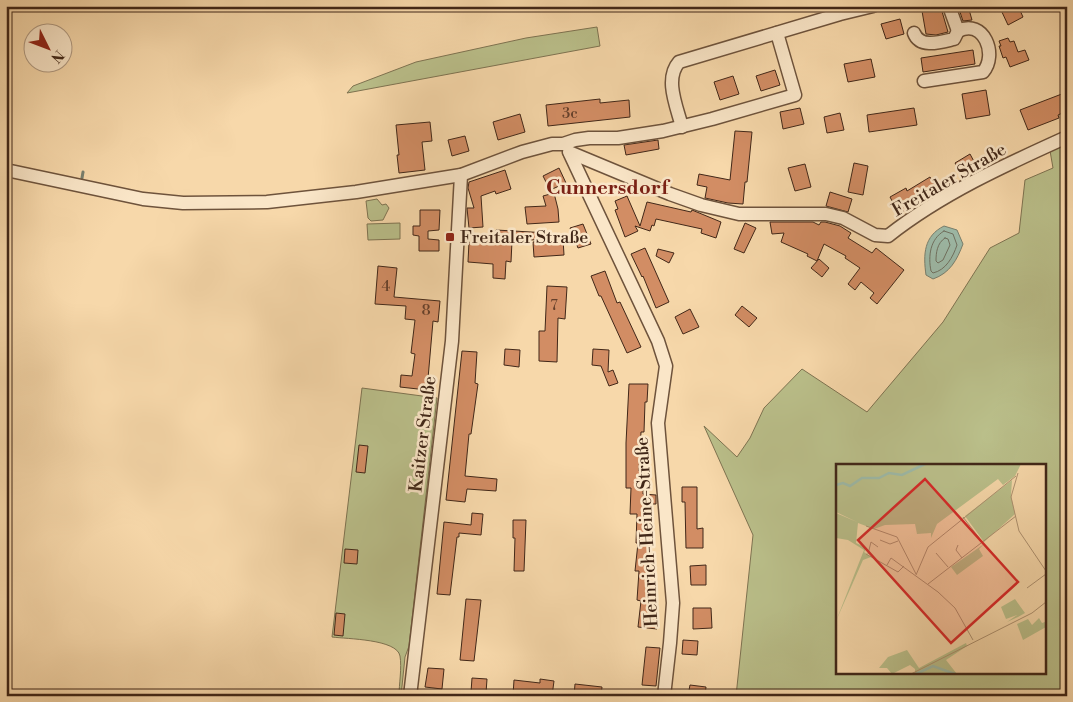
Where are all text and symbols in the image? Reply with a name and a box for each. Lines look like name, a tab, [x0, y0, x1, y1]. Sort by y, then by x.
north arrow	[22, 22, 72, 72]
text: N	[47, 46, 67, 66]
house number: 3c	[562, 104, 578, 123]
street label: Freitaler Straße	[888, 138, 1010, 222]
district label: Cunnersdorf	[546, 176, 671, 201]
place label: Freitaler Straße	[460, 226, 588, 249]
marker: Freitaler Straße	[444, 231, 456, 243]
house number: 4	[382, 277, 391, 296]
house number: 7	[550, 296, 558, 315]
house number: 8	[421, 301, 431, 320]
street label: Kaitzer Straße	[404, 375, 442, 493]
street label: Heinrich-Heine-Straße	[631, 436, 663, 628]
inset map	[836, 464, 1046, 674]

